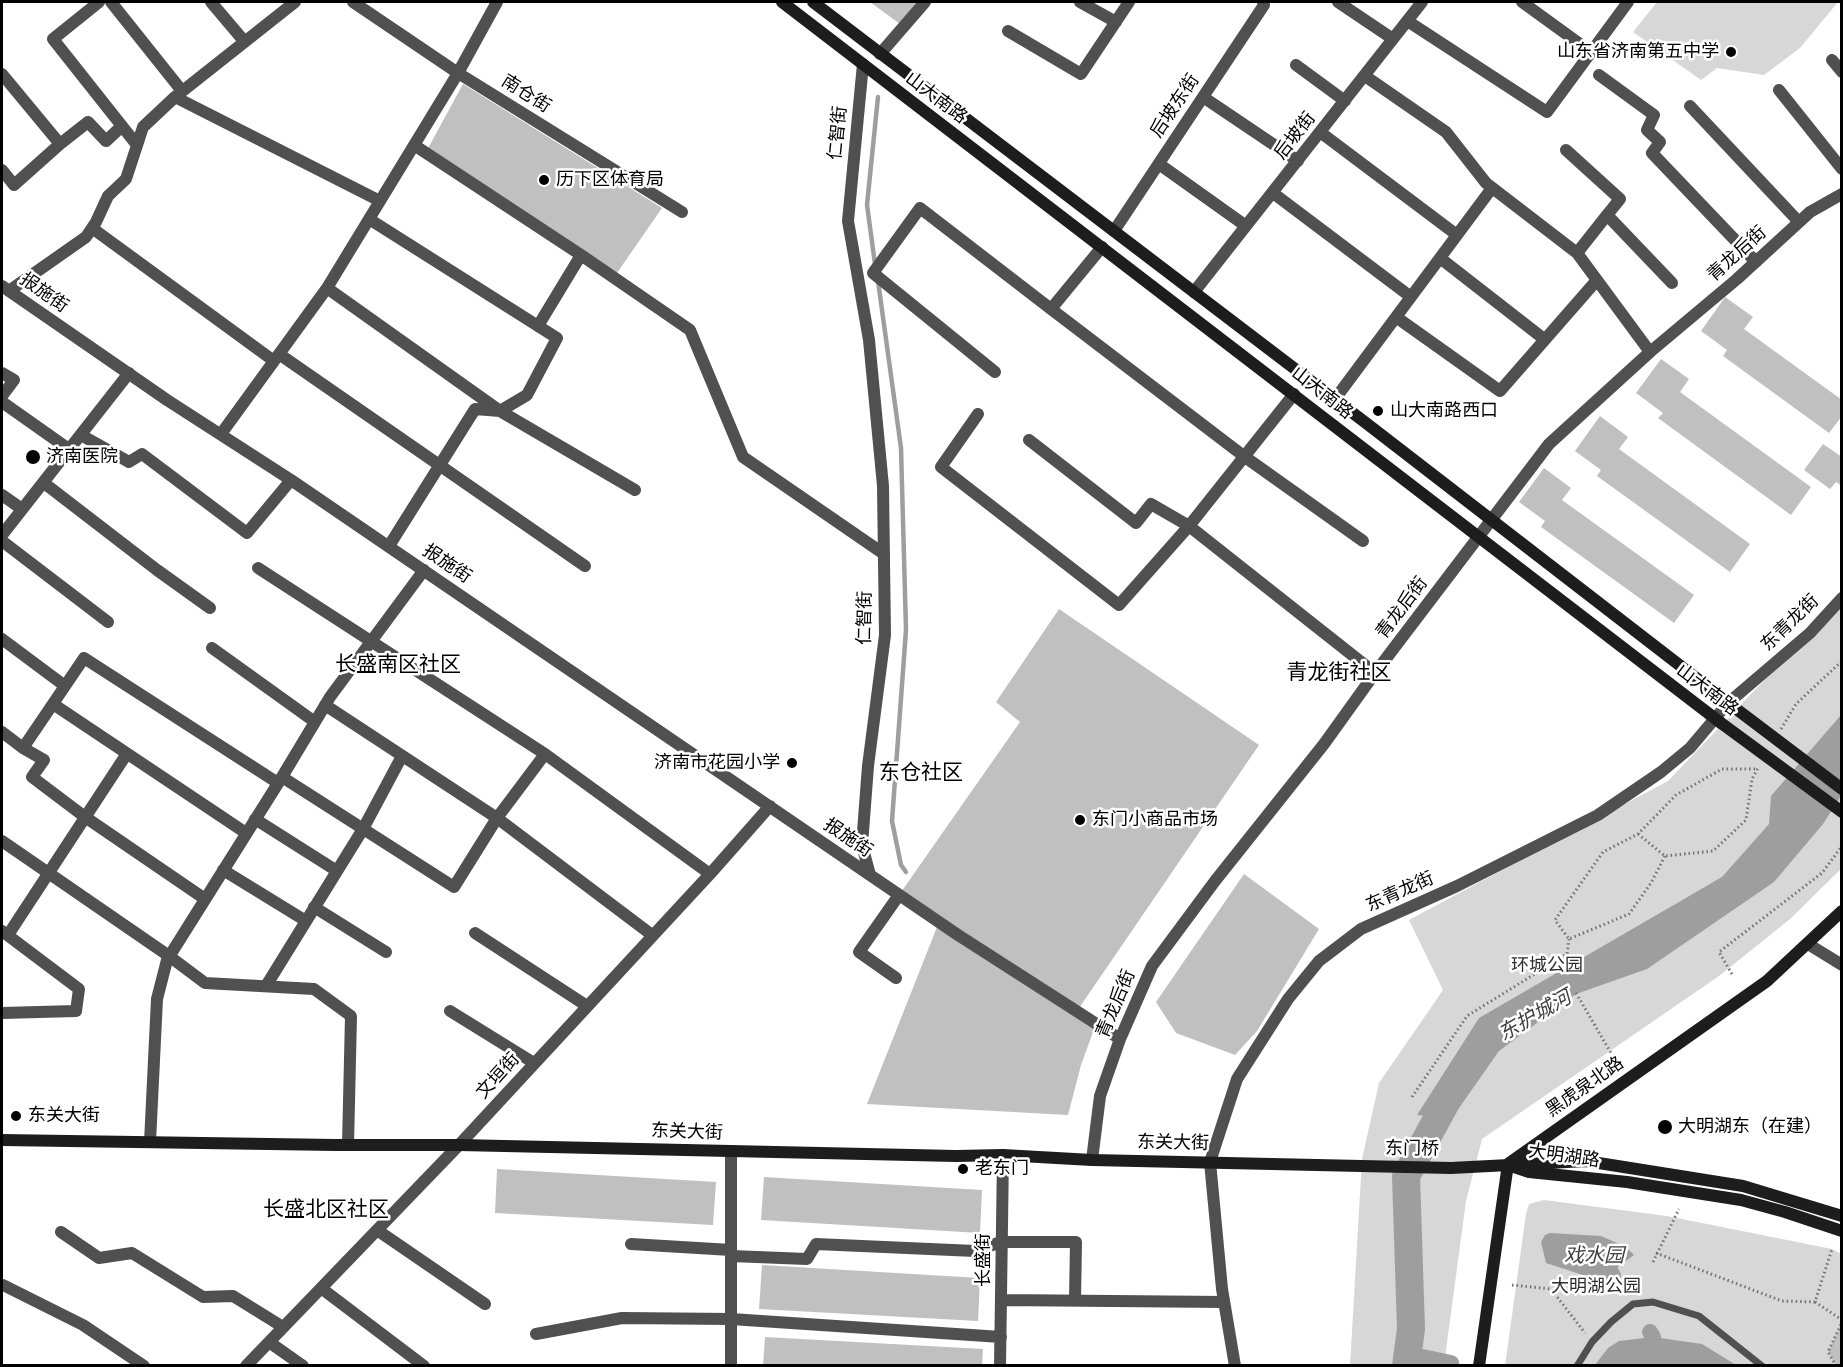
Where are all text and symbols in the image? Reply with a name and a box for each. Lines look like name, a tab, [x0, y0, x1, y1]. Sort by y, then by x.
place label: 山东省济南第五中学	[1557, 41, 1719, 63]
marker: 山东省济南第五中学	[1724, 45, 1738, 59]
street label: 山大南路	[901, 68, 971, 128]
street label: 后坡东街	[1146, 70, 1204, 142]
street label: 南仓街	[497, 71, 555, 117]
street label: 仁智街	[824, 105, 852, 161]
street label: 后坡街	[1270, 108, 1320, 164]
place label: 历下区体育局	[556, 169, 664, 191]
marker: 历下区体育局	[537, 173, 551, 187]
street label: 青龙后街	[1703, 222, 1771, 286]
street label: 报施街	[16, 269, 72, 317]
street label: 山大南路	[1287, 362, 1357, 424]
place label: 山大南路西口	[1390, 400, 1498, 422]
marker: 山大南路西口	[1371, 404, 1385, 418]
place label: 济南医院	[46, 446, 118, 468]
marker: 济南医院	[24, 448, 42, 466]
street label: 报施街	[419, 540, 475, 588]
street label: 青龙后街	[1372, 573, 1432, 643]
street label: 东青龙街	[1757, 590, 1823, 656]
street label: 仁智街	[854, 591, 876, 645]
district label: 长盛南区社区	[335, 652, 461, 678]
district label: 青龙街社区	[1287, 660, 1391, 686]
street label: 山大南路	[1672, 660, 1742, 720]
place label: 济南市花园小学	[654, 752, 780, 774]
marker: 济南市花园小学	[785, 756, 799, 770]
district label: 东仓社区	[879, 760, 963, 786]
place label: 东门小商品市场	[1092, 809, 1218, 831]
marker: 东门小商品市场	[1073, 813, 1087, 827]
street label: 报施街	[820, 814, 876, 862]
street label: 东青龙街	[1363, 867, 1437, 917]
park label: 环城公园	[1511, 955, 1583, 977]
street label: 青龙后街	[1092, 967, 1140, 1041]
water label: 东护城河	[1494, 986, 1576, 1046]
street label: 文垣街	[472, 1049, 524, 1103]
street label: 黑虎泉北路	[1542, 1052, 1628, 1122]
place label: 东关大街	[28, 1105, 100, 1127]
marker: 东关大街	[9, 1109, 23, 1123]
place label: 大明湖东（在建）	[1678, 1116, 1822, 1138]
marker: 大明湖东（在建）	[1656, 1118, 1674, 1136]
street label: 东关大街	[651, 1120, 723, 1144]
street label: 东关大街	[1137, 1132, 1209, 1154]
street label: 东门桥	[1385, 1138, 1439, 1160]
street label: 大明湖路	[1527, 1140, 1601, 1172]
place label: 老东门	[975, 1158, 1029, 1180]
marker: 老东门	[956, 1162, 970, 1176]
district label: 长盛北区社区	[263, 1197, 389, 1223]
street label: 长盛街	[973, 1233, 995, 1287]
water label: 戏水园	[1564, 1244, 1624, 1268]
park label: 大明湖公园	[1551, 1276, 1641, 1298]

